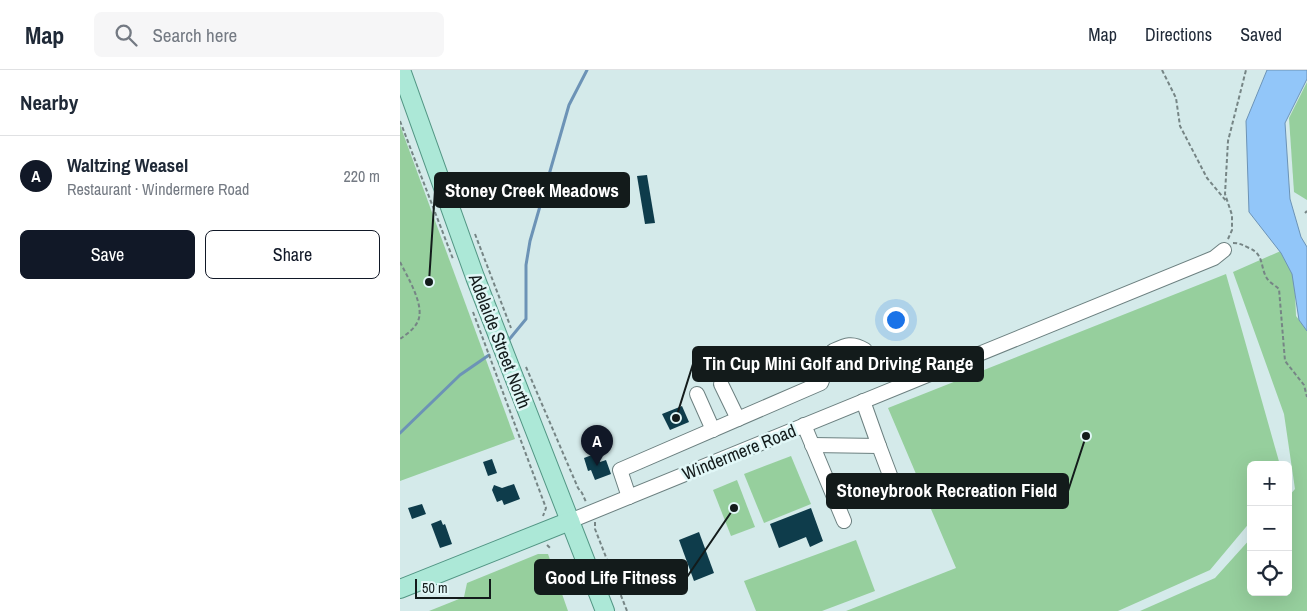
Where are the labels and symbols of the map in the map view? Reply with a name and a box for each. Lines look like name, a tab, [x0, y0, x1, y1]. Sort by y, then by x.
callout: Stoney Creek Meadows	[435, 173, 629, 207]
text: Stoney Creek Meadows	[445, 177, 619, 203]
street label: Adelaide Street North	[463, 269, 537, 412]
your location	[883, 307, 909, 333]
callout: Tin Cup Mini Golf and Driving Range	[693, 347, 983, 381]
text: Tin Cup Mini Golf and Driving Range	[703, 350, 974, 376]
street label: Windermere Road	[678, 418, 800, 486]
pin: A	[581, 425, 613, 466]
callout: Stoneybrook Recreation Field	[827, 474, 1068, 508]
text: Stoneybrook Recreation Field	[837, 477, 1057, 503]
callout: Good Life Fitness	[535, 560, 687, 594]
text: Good Life Fitness	[545, 564, 677, 590]
scale bar	[415, 576, 491, 599]

